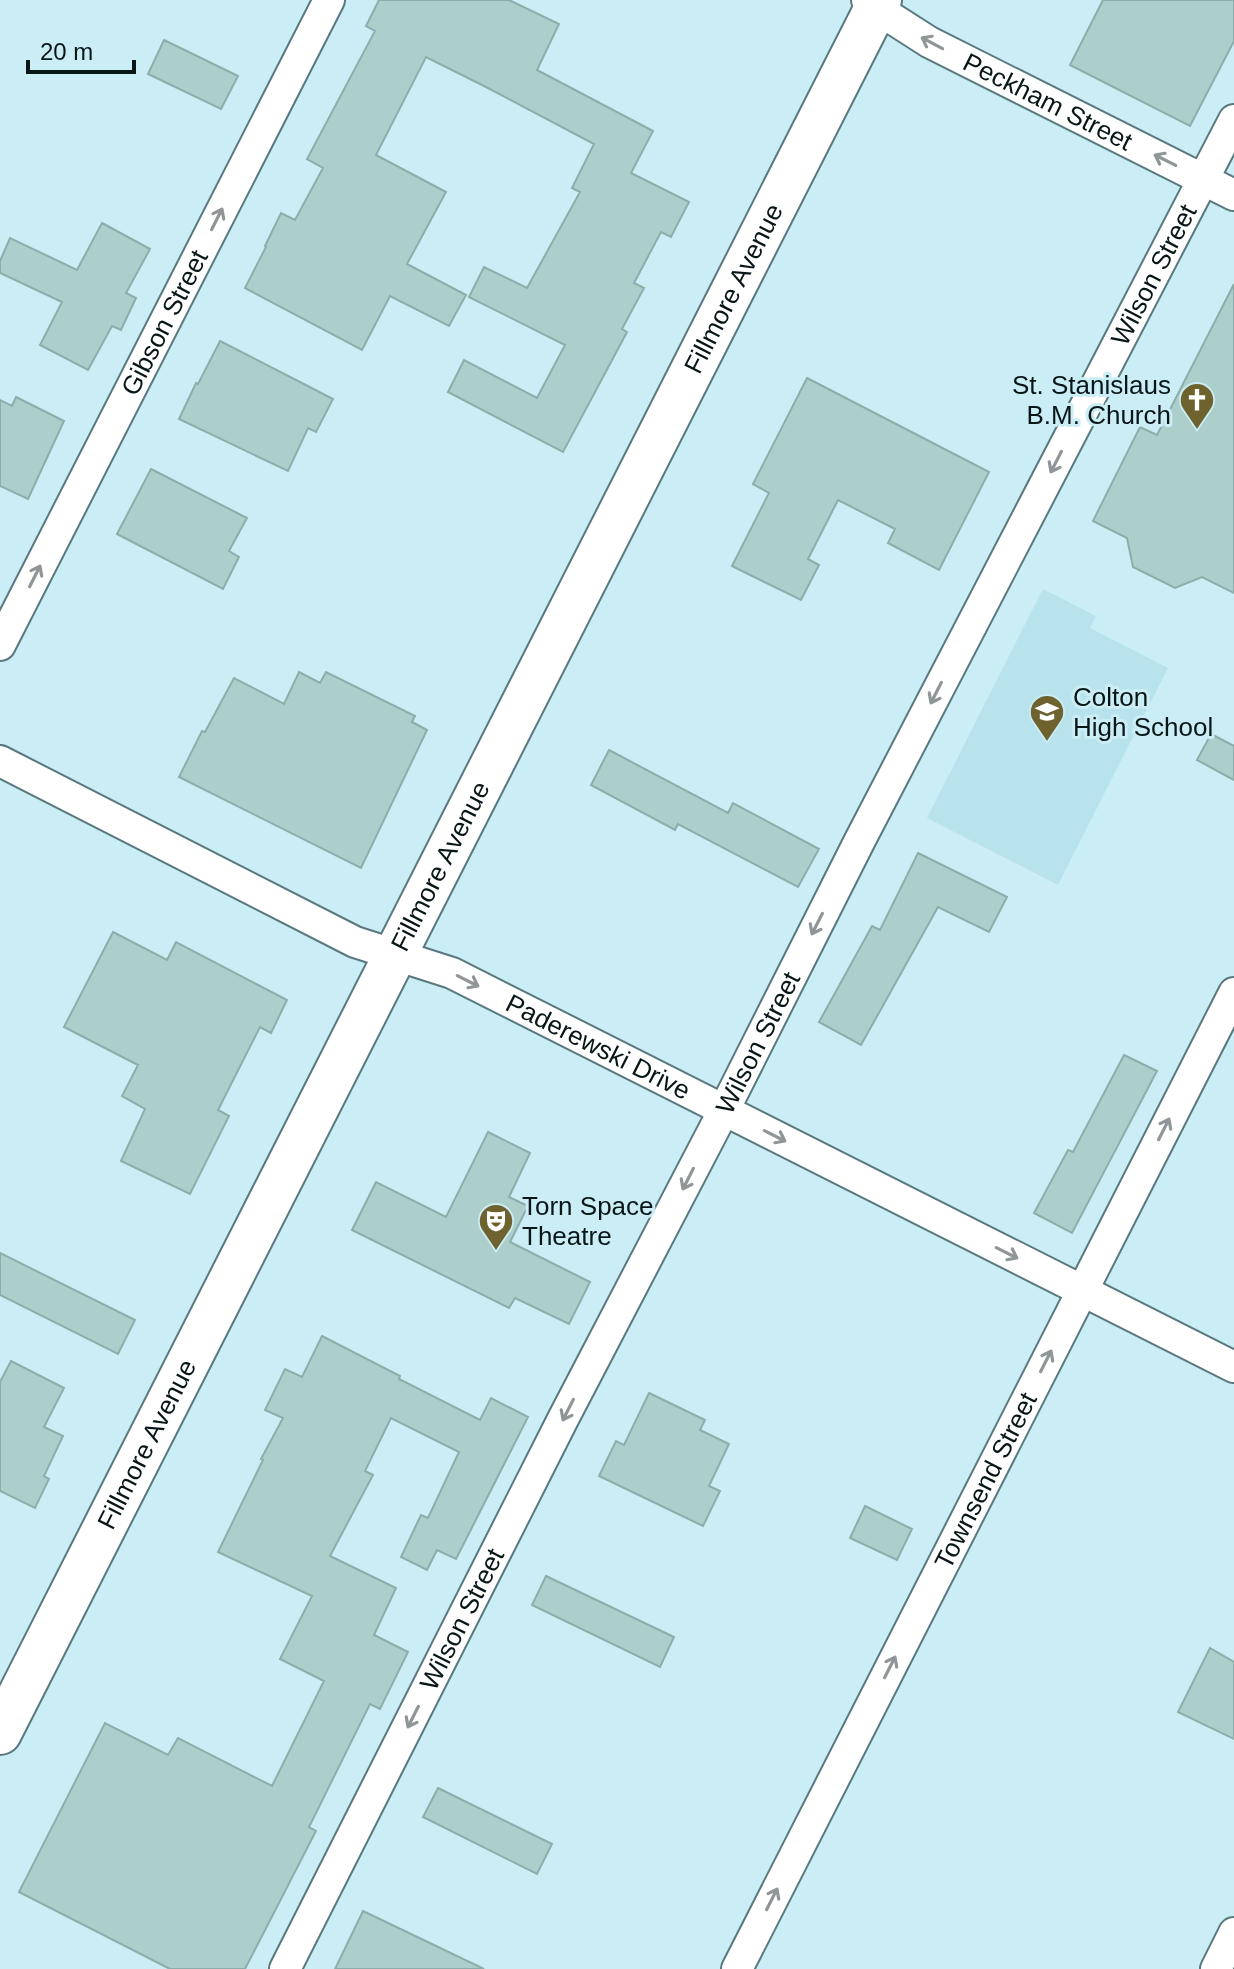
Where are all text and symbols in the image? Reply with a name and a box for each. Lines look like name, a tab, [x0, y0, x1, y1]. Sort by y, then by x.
scale bar	[28, 24, 134, 74]
one-way arrow	[921, 34, 945, 50]
text: 20 m	[40, 38, 93, 65]
street label: Peckham Street	[958, 47, 1138, 157]
one-way arrow	[1153, 151, 1177, 167]
street label: Wilson Street	[1105, 198, 1203, 350]
street label: Fillmore Avenue	[678, 199, 789, 378]
one-way arrow	[210, 208, 225, 232]
street label: Gibson Street	[115, 244, 214, 400]
place label: St. Stanislaus B.M. Church	[1012, 370, 1171, 430]
church icon: St. Stanislaus B.M. Church	[1178, 381, 1216, 431]
one-way arrow	[1048, 450, 1064, 474]
one-way arrow	[28, 564, 44, 588]
one-way arrow	[928, 680, 944, 704]
place label: Colton High School	[1073, 682, 1213, 742]
school or university icon: Colton High School	[1028, 693, 1066, 743]
street label: Fillmore Avenue	[385, 777, 496, 956]
one-way arrow	[809, 911, 825, 935]
street label: Wilson Street	[710, 966, 806, 1119]
one-way arrow	[456, 974, 480, 989]
street label: Paderewski Drive	[501, 988, 695, 1106]
one-way arrow	[1157, 1118, 1172, 1142]
one-way arrow	[763, 1129, 787, 1144]
one-way arrow	[679, 1167, 695, 1190]
place label: Torn Space Theatre	[522, 1191, 654, 1251]
theatre icon: Torn Space Theatre	[477, 1202, 515, 1252]
one-way arrow	[995, 1246, 1019, 1261]
one-way arrow	[1038, 1349, 1054, 1373]
street label: Fillmore Avenue	[91, 1354, 202, 1534]
street label: Townsend Street	[928, 1387, 1043, 1574]
one-way arrow	[559, 1397, 575, 1421]
street label: Wilson Street	[414, 1543, 510, 1695]
one-way arrow	[882, 1656, 898, 1680]
one-way arrow	[404, 1704, 420, 1728]
one-way arrow	[765, 1888, 780, 1912]

